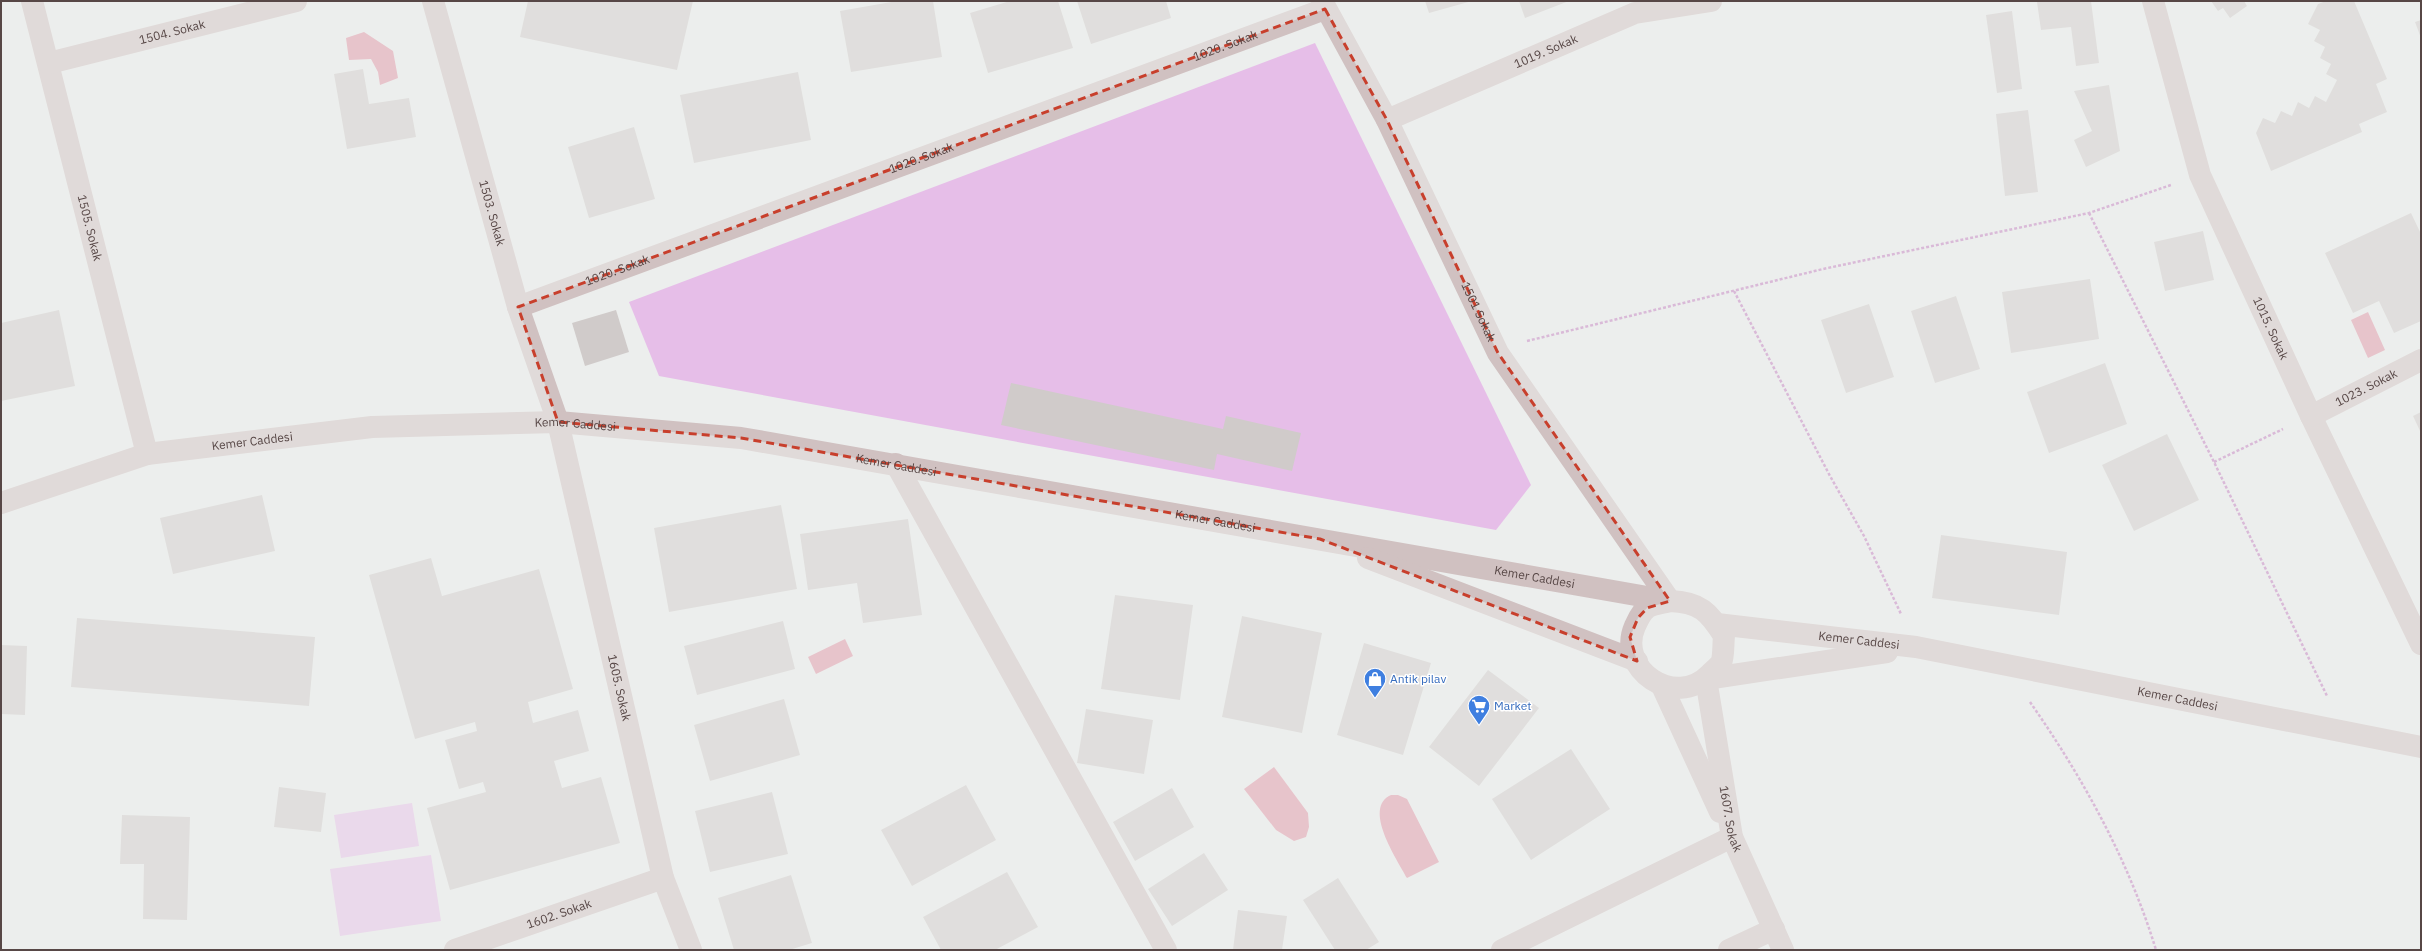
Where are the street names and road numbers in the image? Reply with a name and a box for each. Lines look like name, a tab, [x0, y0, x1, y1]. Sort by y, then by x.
street label: 1504. Sokak	[137, 16, 207, 47]
street label: 1020. Sokak	[1191, 26, 1260, 64]
street label: 1019. Sokak	[1512, 30, 1580, 71]
street label: 1020. Sokak	[887, 139, 956, 176]
street label: 1503. Sokak	[476, 178, 509, 248]
street label: 1505. Sokak	[74, 193, 106, 263]
street label: 1020. Sokak	[583, 251, 652, 289]
street label: 1501 Sokak	[1458, 279, 1500, 344]
street label: 1015. Sokak	[2250, 294, 2292, 363]
street label: 1023. Sokak	[2332, 365, 2400, 409]
street label: Kemer Caddesi	[534, 414, 617, 434]
street label: Kemer Caddesi	[211, 429, 294, 453]
street label: Kemer Caddesi	[855, 450, 938, 479]
street label: Kemer Caddesi	[1174, 506, 1257, 535]
street label: Kemer Caddesi	[1493, 562, 1576, 591]
street label: Kemer Caddesi	[1818, 628, 1900, 652]
street label: 1605. Sokak	[605, 653, 635, 723]
street label: Kemer Caddesi	[2136, 683, 2219, 714]
street label: 1607. Sokak	[1717, 784, 1746, 855]
street label: 1602. Sokak	[524, 895, 594, 932]

